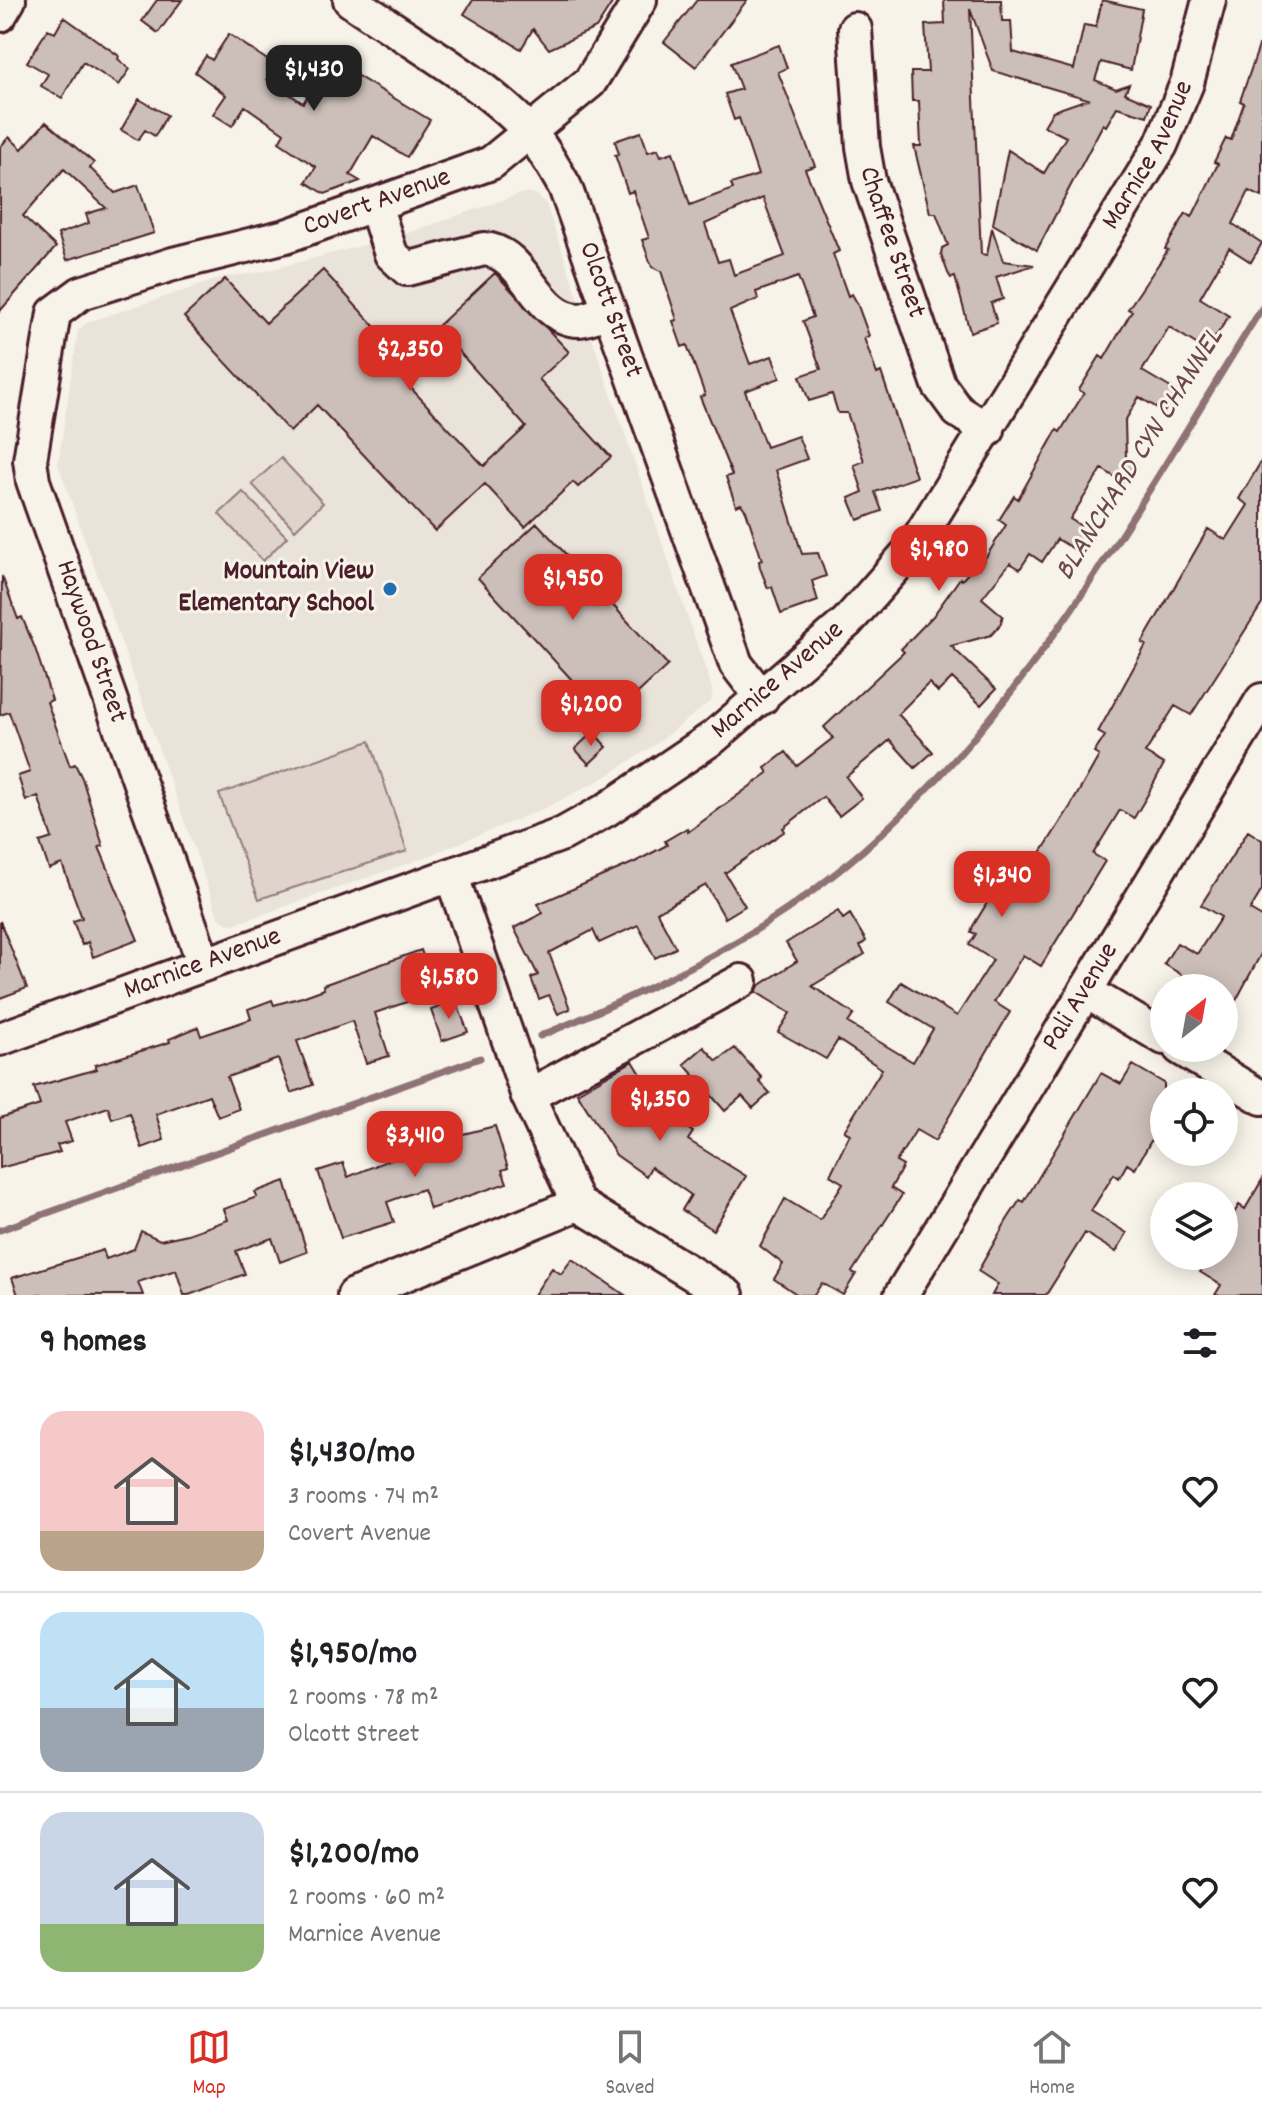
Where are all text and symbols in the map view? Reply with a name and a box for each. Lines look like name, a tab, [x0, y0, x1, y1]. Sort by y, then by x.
pin: $1,430	[249, 45, 379, 113]
text: $1,430	[284, 52, 344, 89]
street label: Marnice Avenue	[1093, 75, 1206, 238]
street label: Covert Avenue	[298, 159, 457, 248]
street label: Chaffee Street	[847, 164, 935, 324]
street label: Olcott Street	[566, 237, 652, 384]
water label: BLANCHARD CYN CHANNEL	[1046, 320, 1237, 590]
pin: $2,350	[345, 325, 475, 393]
text: $2,350	[376, 332, 444, 369]
pin: $1,980	[874, 525, 1004, 593]
text: $1,980	[909, 532, 969, 569]
place label: Mountain View Elementary School	[178, 553, 374, 625]
pin: $1,950	[508, 554, 638, 622]
street label: Haywood Street	[44, 555, 136, 729]
text: $1,950	[542, 561, 604, 598]
marker: Mountain View Elementary School	[381, 580, 399, 598]
street label: Marnice Avenue	[703, 612, 854, 750]
pin: $1,200	[526, 680, 656, 748]
text: $1,200	[559, 687, 623, 724]
pin: $1,340	[937, 851, 1067, 919]
text: $1,340	[972, 858, 1032, 895]
street label: Marnice Avenue	[119, 918, 287, 1012]
street label: Pali Avenue	[1033, 935, 1130, 1059]
pin: $1,580	[384, 953, 514, 1021]
text: $1,580	[419, 960, 479, 997]
north arrow	[1150, 974, 1238, 1062]
map controls	[1150, 974, 1238, 1270]
pin: $1,350	[595, 1075, 725, 1143]
button: locate	[1150, 1078, 1238, 1166]
text: $1,350	[629, 1082, 691, 1119]
pin: $3,410	[350, 1111, 480, 1179]
text: $3,410	[385, 1118, 445, 1155]
button: layers	[1150, 1182, 1238, 1270]
text: 9 homes	[40, 1319, 147, 1368]
icon: filters	[1178, 1321, 1222, 1365]
text: $1,430/mo	[288, 1430, 415, 1479]
icon: home	[104, 1443, 200, 1539]
icon: heart	[1178, 1469, 1222, 1513]
text: 3 rooms · 74 m²	[288, 1479, 439, 1516]
text: Covert Avenue	[288, 1516, 431, 1553]
text: $1,950/mo	[288, 1631, 417, 1680]
icon: home	[104, 1644, 200, 1740]
icon: heart	[1178, 1670, 1222, 1714]
text: 2 rooms · 78 m²	[288, 1680, 438, 1717]
text: Olcott Street	[288, 1717, 419, 1754]
text: $1,200/mo	[288, 1831, 419, 1880]
icon: home	[104, 1844, 200, 1940]
icon: heart	[1178, 1870, 1222, 1914]
text: 2 rooms · 60 m²	[288, 1880, 445, 1917]
text: Marnice Avenue	[288, 1917, 441, 1954]
tab: Map	[187, 2025, 231, 2104]
tab: Saved	[605, 2025, 655, 2104]
tab: Home	[1029, 2025, 1075, 2104]

